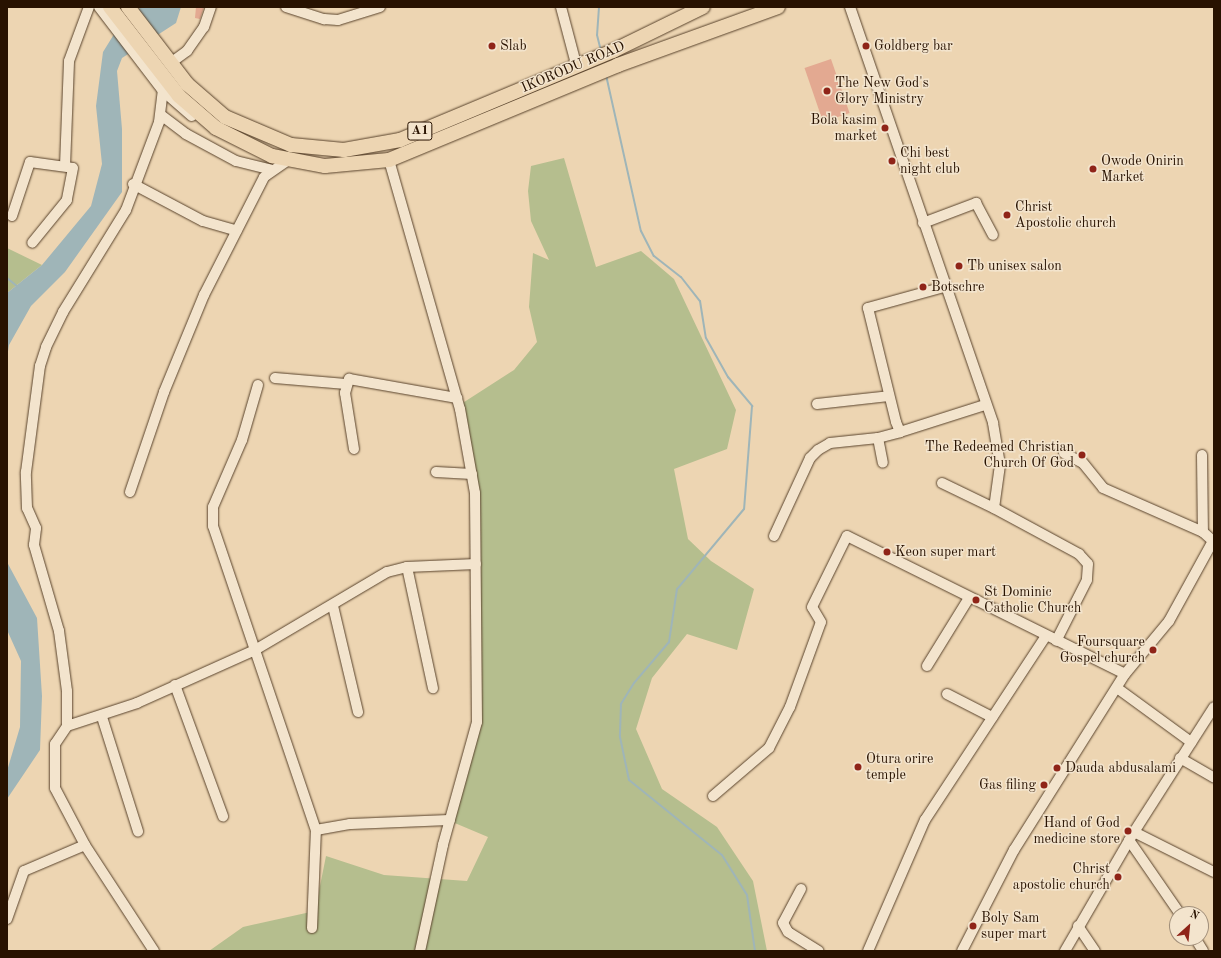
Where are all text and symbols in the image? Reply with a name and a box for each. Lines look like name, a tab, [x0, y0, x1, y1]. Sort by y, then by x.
place label: Slab	[500, 38, 527, 54]
street label: IKORODU ROAD	[519, 38, 627, 96]
place label: Goldberg bar	[874, 38, 953, 54]
marker: Slab	[487, 41, 497, 51]
marker: Goldberg bar	[861, 41, 871, 51]
place label: The New God's Glory Ministry	[835, 75, 929, 108]
marker: The New God's Glory Ministry	[822, 86, 832, 96]
place label: Bola kasim market	[811, 112, 877, 144]
road number: A1	[407, 120, 433, 142]
marker: Bola kasim market	[880, 123, 890, 133]
place label: Chi best night club	[900, 145, 960, 178]
place label: Owode Onirin Market	[1101, 153, 1184, 186]
marker: Chi best night club	[887, 156, 897, 166]
marker: Owode Onirin Market	[1088, 164, 1098, 174]
place label: Christ Apostolic church	[1015, 199, 1116, 232]
marker: Christ Apostolic church	[1002, 210, 1012, 220]
place label: Tb unisex salon	[967, 258, 1062, 274]
marker: Tb unisex salon	[954, 261, 964, 271]
place label: Botschre	[931, 279, 984, 295]
marker: Botschre	[918, 282, 928, 292]
place label: The Redeemed Christian Church Of God	[925, 439, 1074, 472]
marker: The Redeemed Christian Church Of God	[1077, 450, 1087, 460]
place label: Keon super mart	[895, 544, 996, 560]
marker: Keon super mart	[882, 547, 892, 557]
place label: St Dominic Catholic Church	[984, 584, 1081, 616]
marker: St Dominic Catholic Church	[971, 595, 981, 605]
place label: Foursquare Gospel church	[1060, 634, 1145, 666]
marker: Foursquare Gospel church	[1148, 645, 1158, 655]
place label: Otura orire temple	[866, 751, 933, 784]
place label: Dauda abdusalami	[1065, 760, 1176, 776]
marker: Otura orire temple	[853, 762, 863, 772]
marker: Dauda abdusalami	[1052, 763, 1062, 773]
place label: Gas filing	[979, 777, 1036, 793]
marker: Gas filing	[1039, 780, 1049, 790]
place label: Hand of God medicine store	[1033, 815, 1120, 848]
marker: Hand of God medicine store	[1123, 826, 1133, 836]
place label: Christ apostolic church	[1013, 861, 1110, 894]
marker: Christ apostolic church	[1113, 872, 1123, 882]
north arrow	[1169, 906, 1209, 946]
text: N	[1188, 909, 1200, 923]
place label: Boly Sam super mart	[981, 910, 1047, 942]
marker: Boly Sam super mart	[968, 921, 978, 931]

